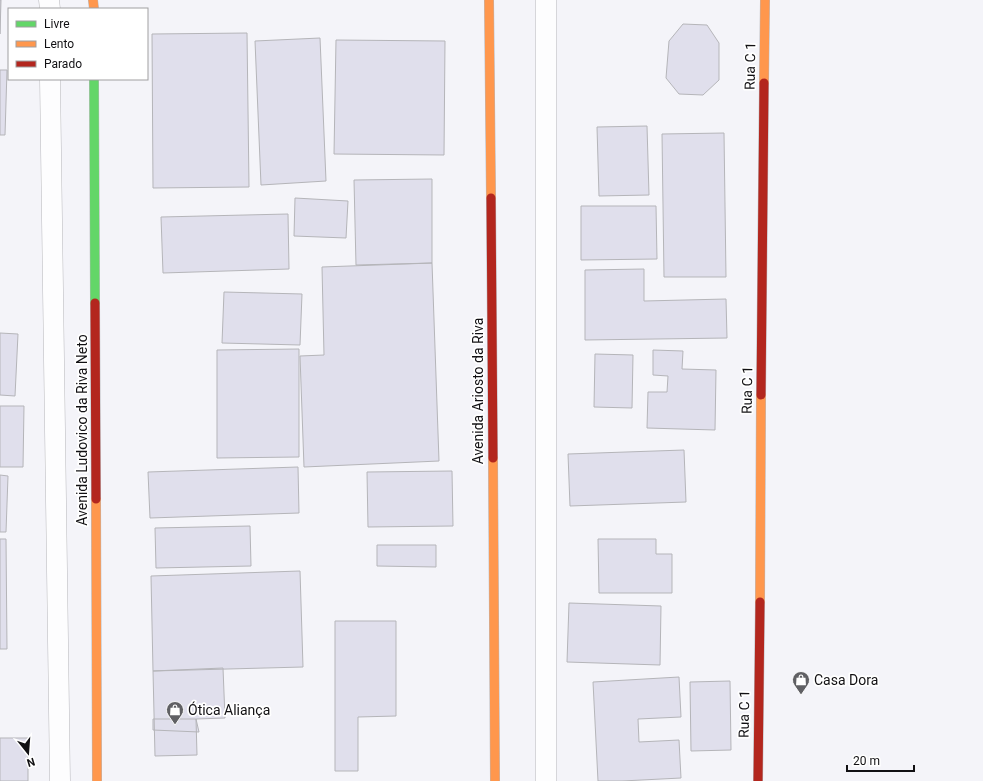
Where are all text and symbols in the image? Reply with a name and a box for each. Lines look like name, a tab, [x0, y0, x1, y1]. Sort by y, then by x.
legend	[8, 8, 148, 80]
text: Livre	[44, 17, 70, 31]
text: Lento	[44, 37, 74, 51]
street label: Rua C 1	[742, 42, 758, 90]
text: Parado	[44, 57, 82, 71]
street label: Avenida Ariosto da Riva	[470, 318, 486, 464]
street label: Avenida Ludovico da Riva Neto	[74, 334, 90, 526]
street label: Rua C 1	[739, 366, 755, 414]
shop icon: Casa Dora	[791, 670, 811, 695]
place label: Casa Dora	[814, 672, 878, 688]
street label: Rua C 1	[736, 690, 752, 738]
shop icon: Ótica Aliança	[165, 700, 185, 725]
place label: Ótica Aliança	[188, 701, 270, 718]
north arrow	[8, 733, 48, 773]
scale bar	[847, 747, 914, 773]
text: 20 m	[853, 754, 880, 768]
text: N	[25, 755, 36, 770]

